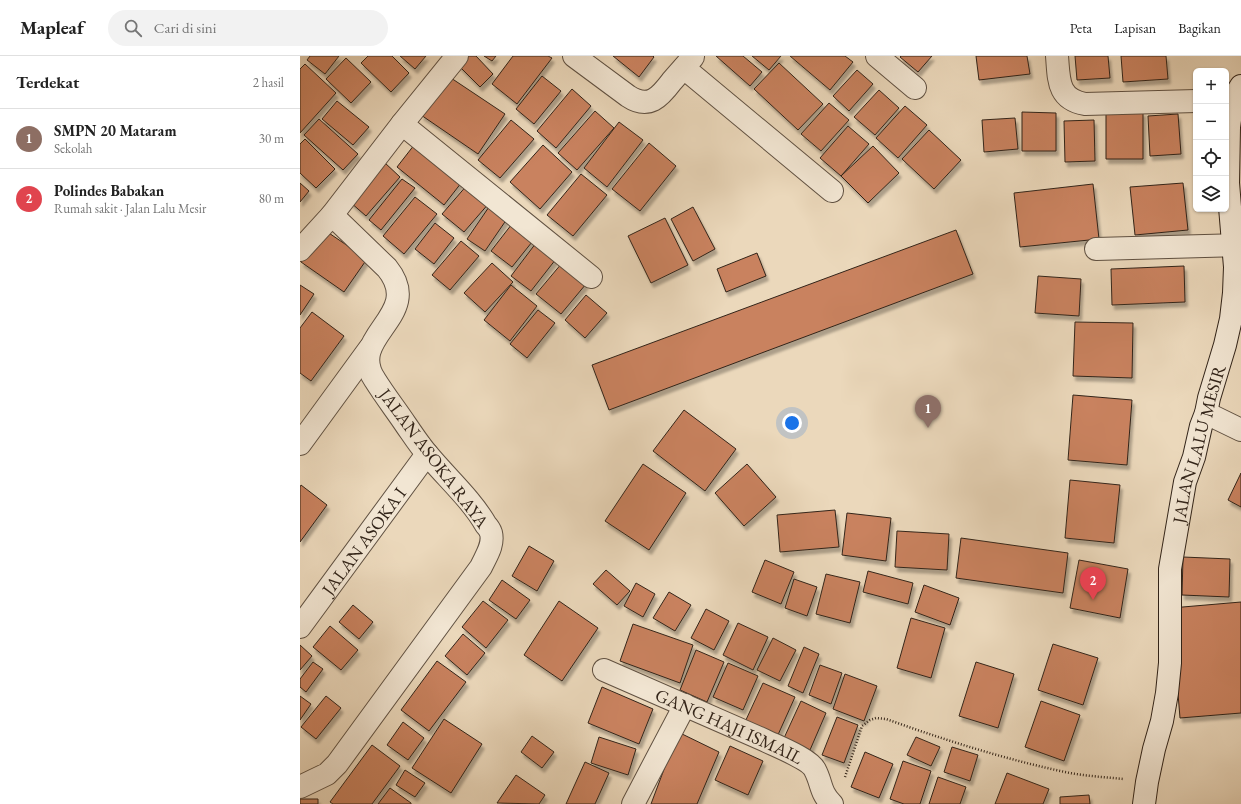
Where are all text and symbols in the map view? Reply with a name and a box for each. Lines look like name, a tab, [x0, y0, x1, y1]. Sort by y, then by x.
search box	[108, 10, 388, 46]
text: Mapleaf	[20, 15, 84, 40]
icon: search	[122, 17, 144, 39]
text: Cari di sini	[154, 18, 216, 37]
text: Peta	[1070, 19, 1092, 37]
text: Lapisan	[1114, 19, 1156, 37]
text: Bagikan	[1178, 19, 1221, 37]
map controls	[1193, 68, 1229, 212]
button: +	[1193, 68, 1229, 104]
text: Terdekat	[16, 71, 79, 93]
text: 2 hasil	[253, 74, 284, 91]
button: −	[1193, 104, 1229, 140]
text: SMPN 20 Mataram	[54, 121, 177, 140]
text: 1	[26, 130, 32, 147]
text: 30 m	[259, 130, 284, 147]
text: Sekolah	[54, 140, 92, 157]
button: locate	[1193, 140, 1229, 176]
button: layers	[1193, 176, 1229, 212]
text: Polindes Babakan	[54, 181, 164, 200]
text: 2	[26, 190, 32, 207]
text: 80 m	[259, 190, 284, 207]
text: Rumah sakit · Jalan Lalu Mesir	[54, 200, 206, 217]
street label: JALAN LALU MESIR	[1166, 362, 1230, 527]
street label: JALAN ASOKA RAYA	[373, 382, 494, 533]
pin: 1	[915, 395, 941, 428]
your location	[782, 413, 802, 433]
street label: JALAN ASOKA I	[315, 482, 411, 601]
pin: 2	[1080, 567, 1106, 600]
street label: GANG HAJI ISMAIL	[652, 682, 808, 769]

